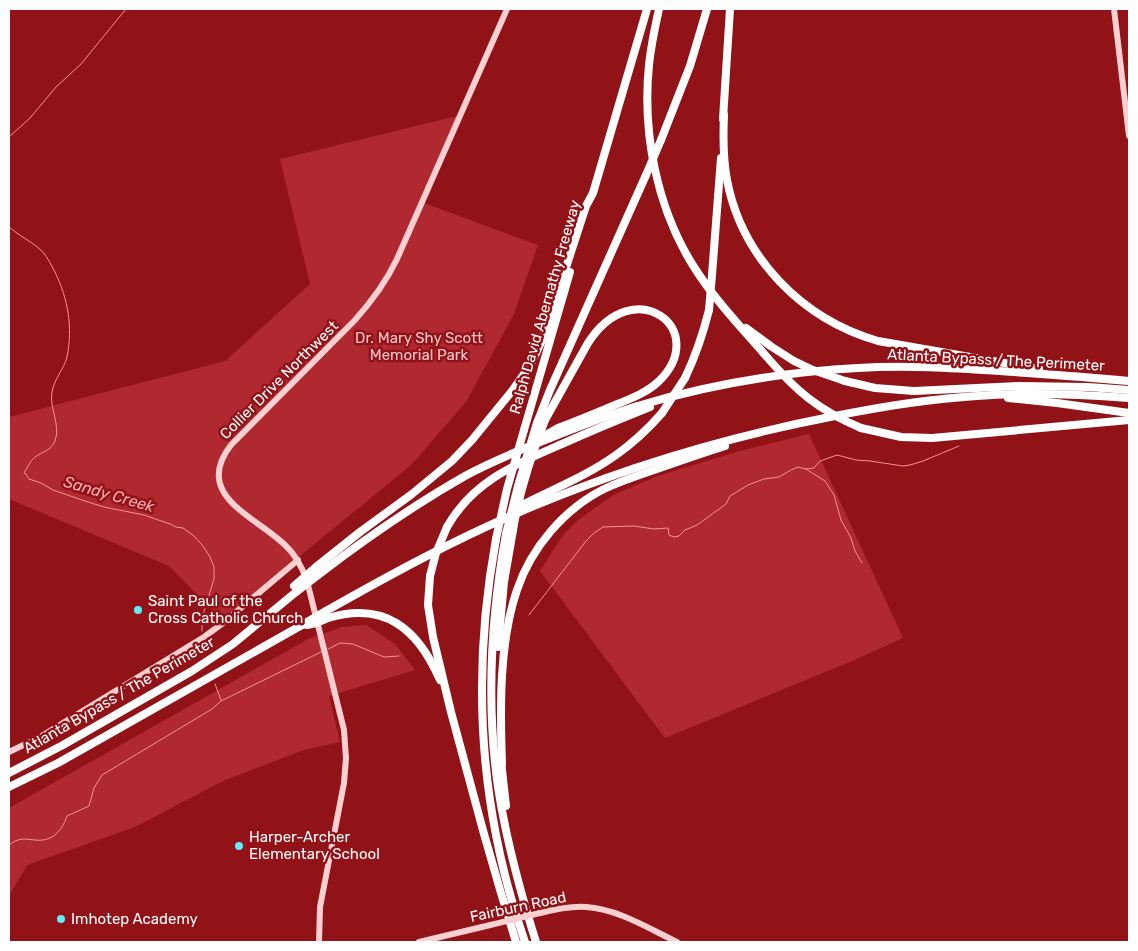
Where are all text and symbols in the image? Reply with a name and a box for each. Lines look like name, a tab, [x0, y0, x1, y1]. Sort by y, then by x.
street label: Ralph David Abernathy Freeway	[506, 198, 584, 416]
street label: Collier Drive Northwest	[216, 317, 342, 443]
park label: Dr. Mary Shy Scott Memorial Park	[355, 329, 483, 364]
street label: Atlanta Bypass / The Perimeter	[887, 345, 1105, 375]
water label: Sandy Creek	[61, 472, 157, 516]
place label: Saint Paul of the Cross Catholic Church	[148, 592, 303, 627]
marker: Saint Paul of the Cross Catholic Church	[132, 604, 144, 616]
street label: Atlanta Bypass / The Perimeter	[20, 633, 218, 757]
place label: Harper-Archer Elementary School	[249, 828, 380, 863]
marker: Harper-Archer Elementary School	[233, 840, 245, 852]
street label: Fairburn Road	[468, 888, 568, 926]
place label: Imhotep Academy	[71, 910, 198, 928]
marker: Imhotep Academy	[55, 913, 67, 925]

